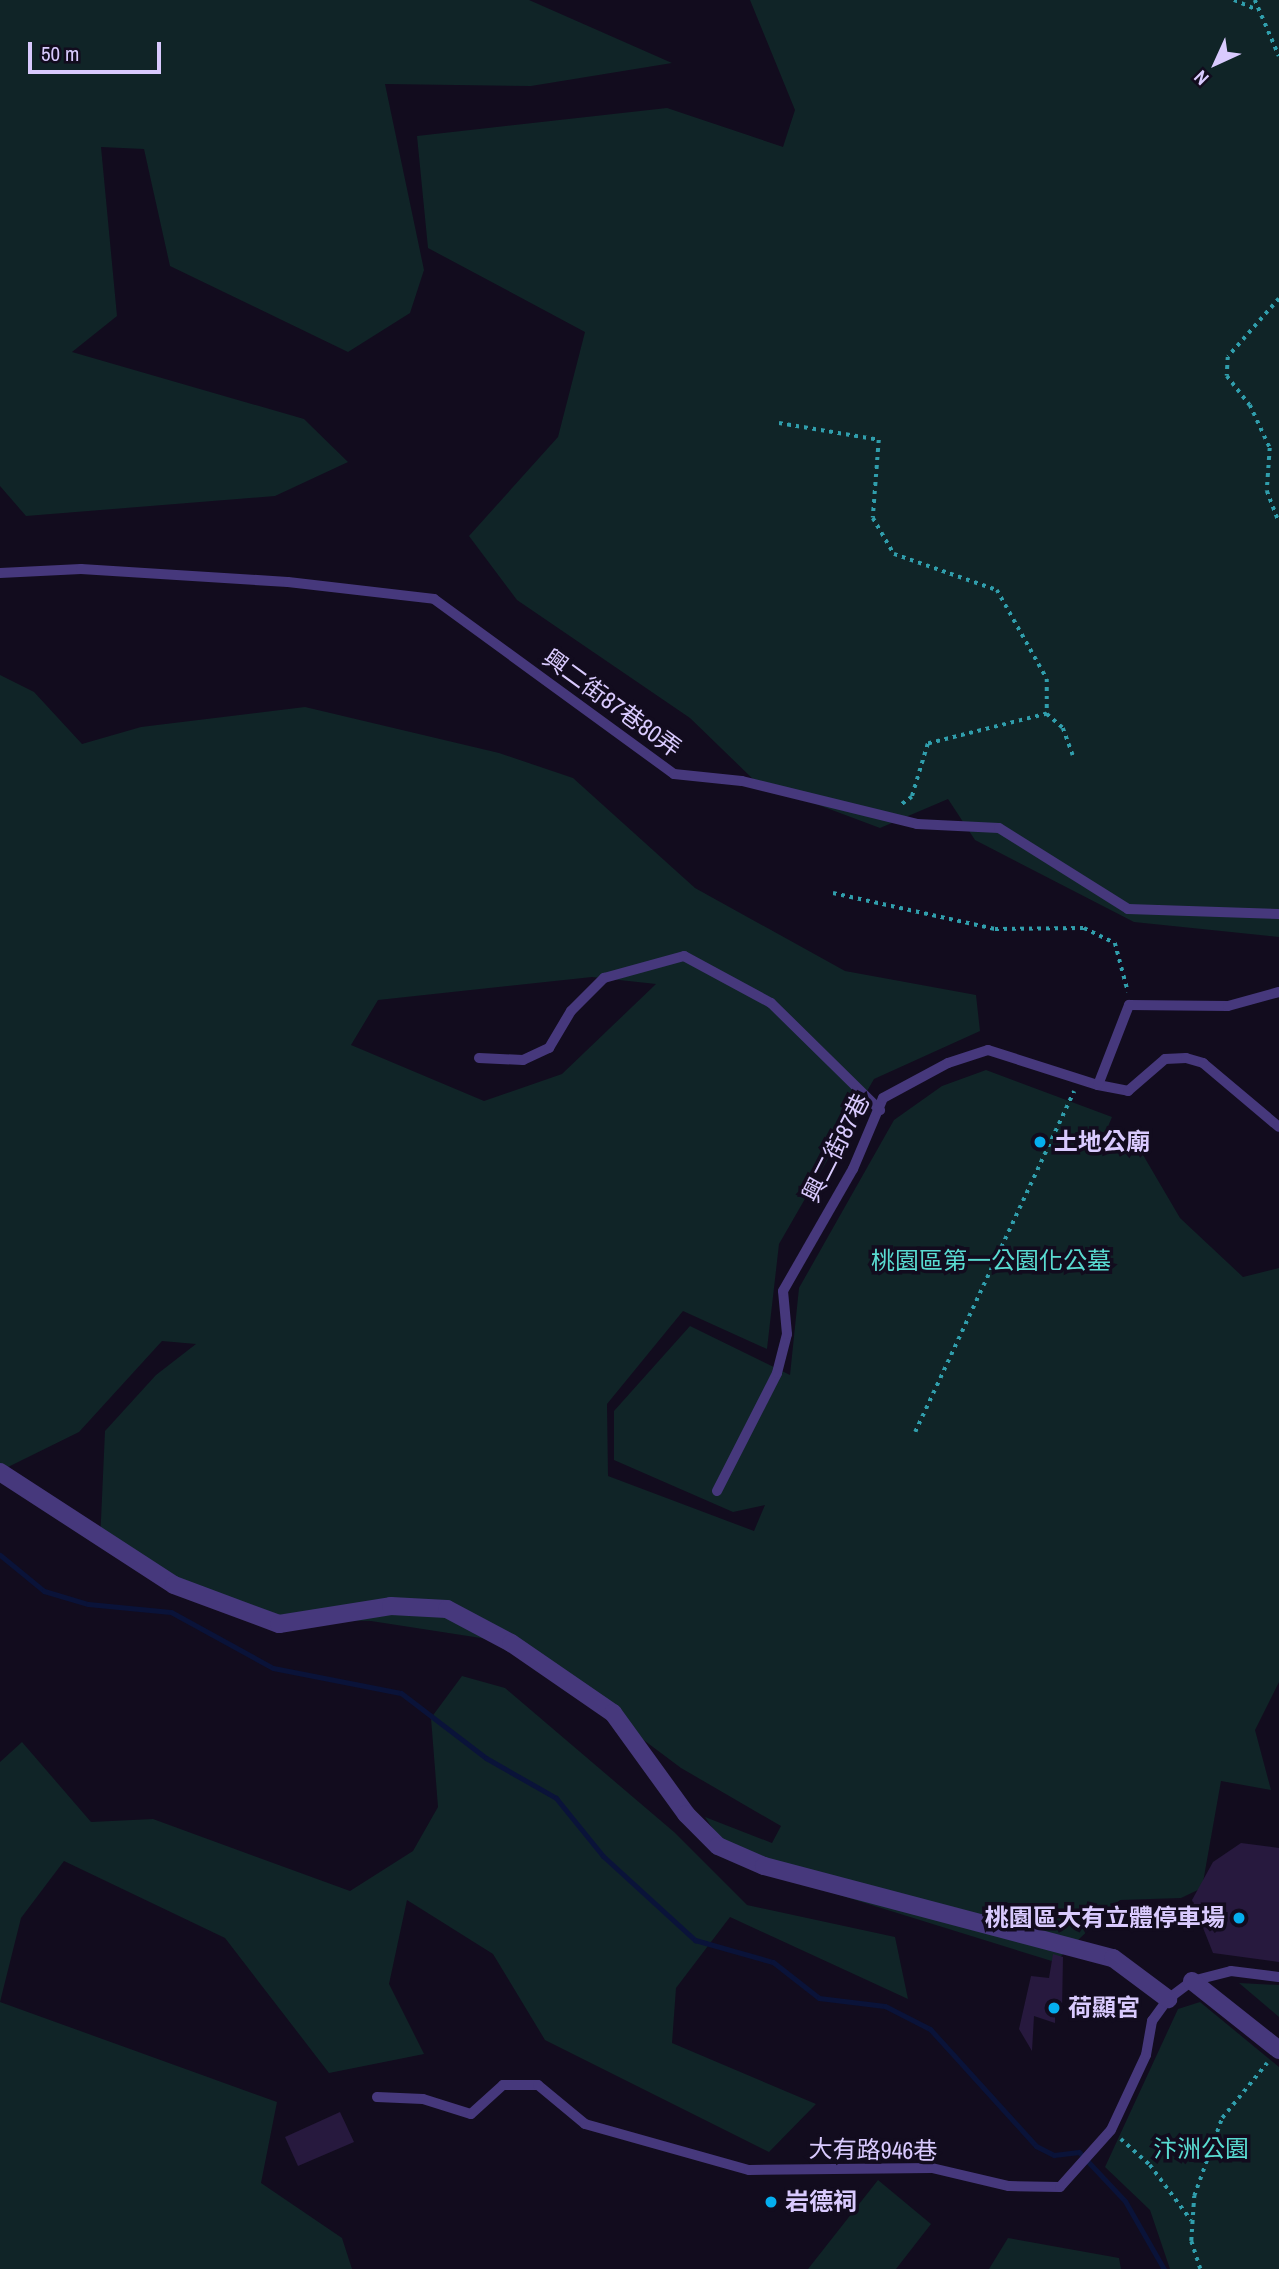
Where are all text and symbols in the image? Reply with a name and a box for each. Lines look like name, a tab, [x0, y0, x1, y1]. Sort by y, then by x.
scale bar	[32, 28, 164, 72]
north arrow	[1181, 28, 1251, 98]
text: 50 m	[41, 39, 79, 68]
text: N	[1188, 65, 1214, 91]
street label: 興二街87巷80弄	[537, 643, 687, 763]
street label: 興二街87巷	[796, 1089, 876, 1207]
place label: 土地公廟	[1054, 1128, 1150, 1156]
marker: 土地公廟	[1032, 1134, 1048, 1150]
park label: 桃園區第一公園化公墓	[871, 1247, 1111, 1275]
place label: 桃園區大有立體停車場	[985, 1904, 1225, 1932]
marker: 桃園區大有立體停車場	[1231, 1910, 1247, 1926]
place label: 荷顯宮	[1068, 1994, 1140, 2022]
marker: 荷顯宮	[1046, 2000, 1062, 2016]
street label: 大有路946巷	[808, 2134, 938, 2166]
park label: 汴洲公園	[1153, 2135, 1249, 2163]
place label: 岩德祠	[785, 2188, 857, 2216]
marker: 岩德祠	[763, 2194, 779, 2210]

